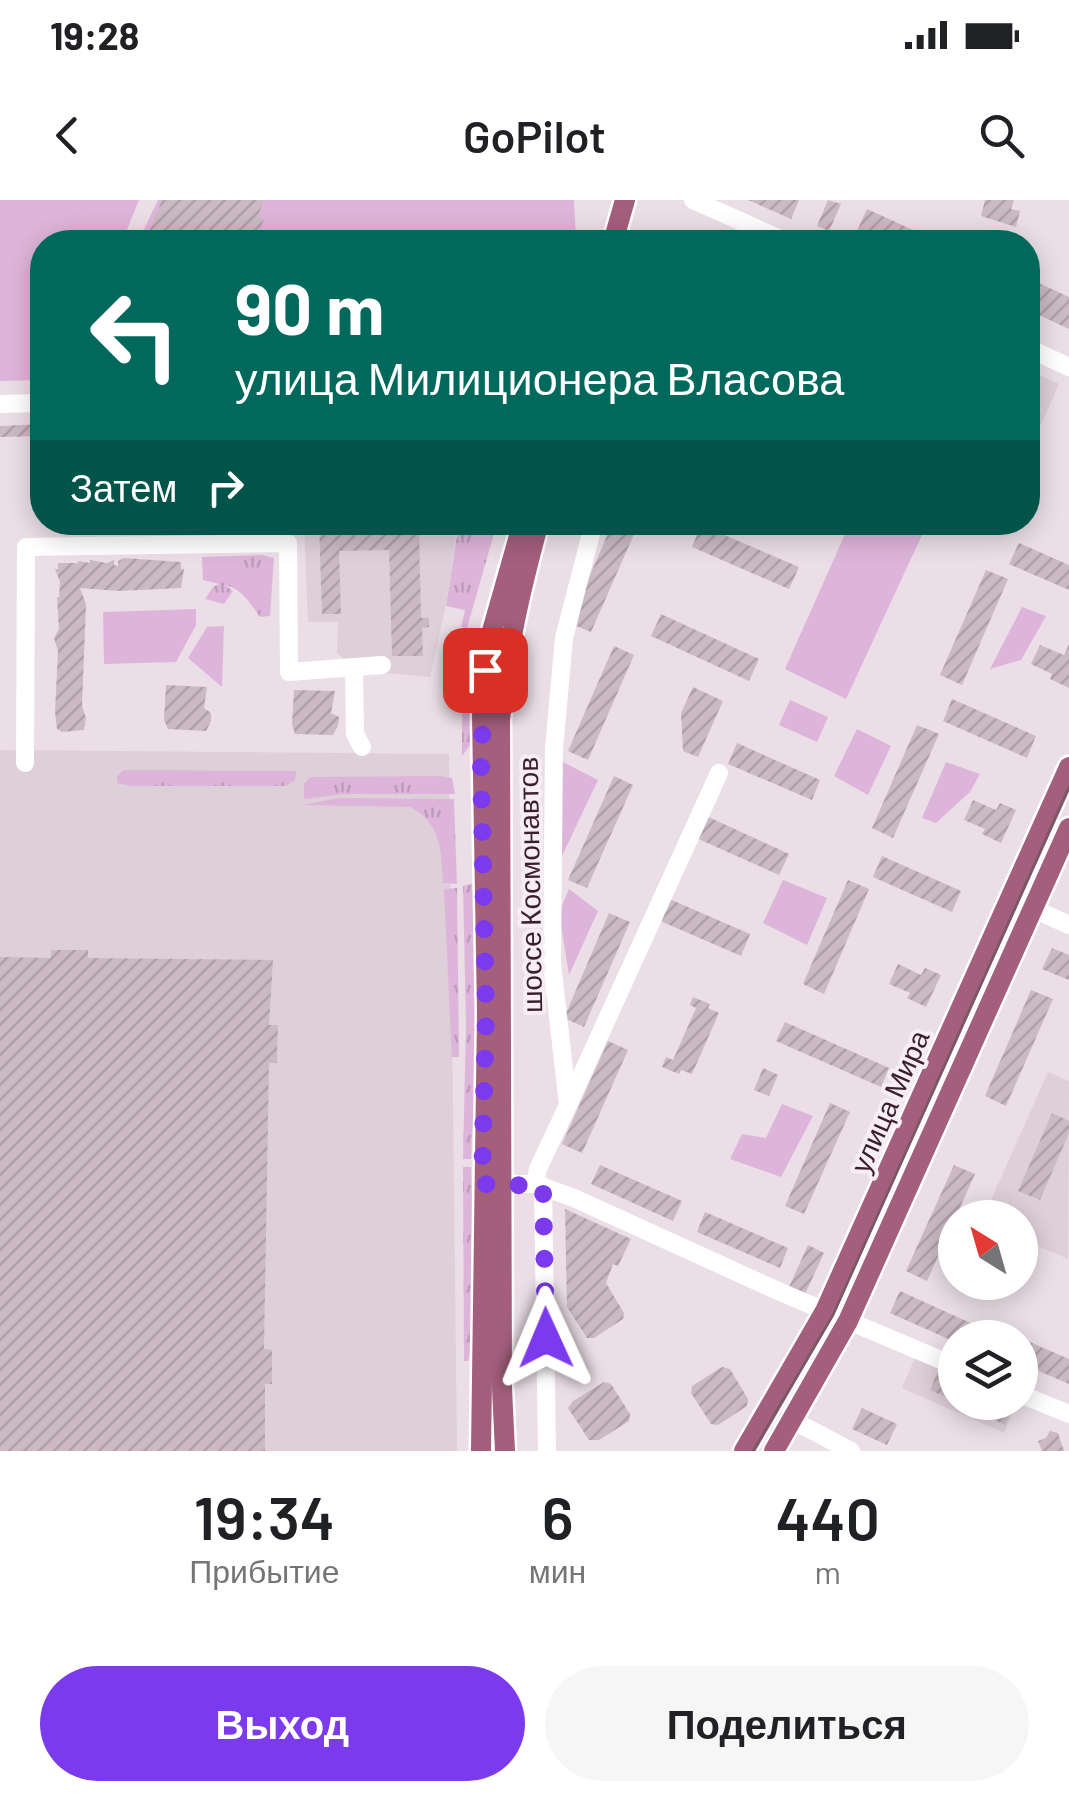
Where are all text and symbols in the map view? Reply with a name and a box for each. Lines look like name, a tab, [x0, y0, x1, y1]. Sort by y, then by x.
text: 19:28	[50, 12, 139, 58]
icon: back	[40, 108, 95, 163]
text: GoPilot	[463, 108, 606, 162]
icon: search	[974, 108, 1029, 163]
text: 90 m	[235, 265, 385, 349]
icon: left	[70, 270, 200, 400]
text: улица Милиционера Власова	[235, 350, 844, 404]
icon: right	[198, 460, 253, 515]
text: Затем	[70, 464, 178, 510]
pin	[443, 628, 528, 713]
icon: arrive	[458, 643, 513, 698]
street label: шоссе Космонавтов	[510, 757, 548, 1013]
street label: улица Мира	[842, 1024, 936, 1178]
north arrow	[938, 1200, 1038, 1300]
map controls	[938, 1200, 1038, 1420]
position arrow	[494, 1286, 598, 1390]
button: layers	[938, 1320, 1038, 1420]
text: 19:34	[194, 1480, 335, 1552]
text: 6	[542, 1480, 573, 1552]
text: 440	[775, 1481, 880, 1553]
text: Прибытие	[189, 1551, 340, 1589]
text: мин	[529, 1551, 586, 1589]
text: m	[814, 1552, 841, 1590]
button: Выход	[40, 1666, 525, 1781]
button: Поделиться	[545, 1666, 1029, 1781]

